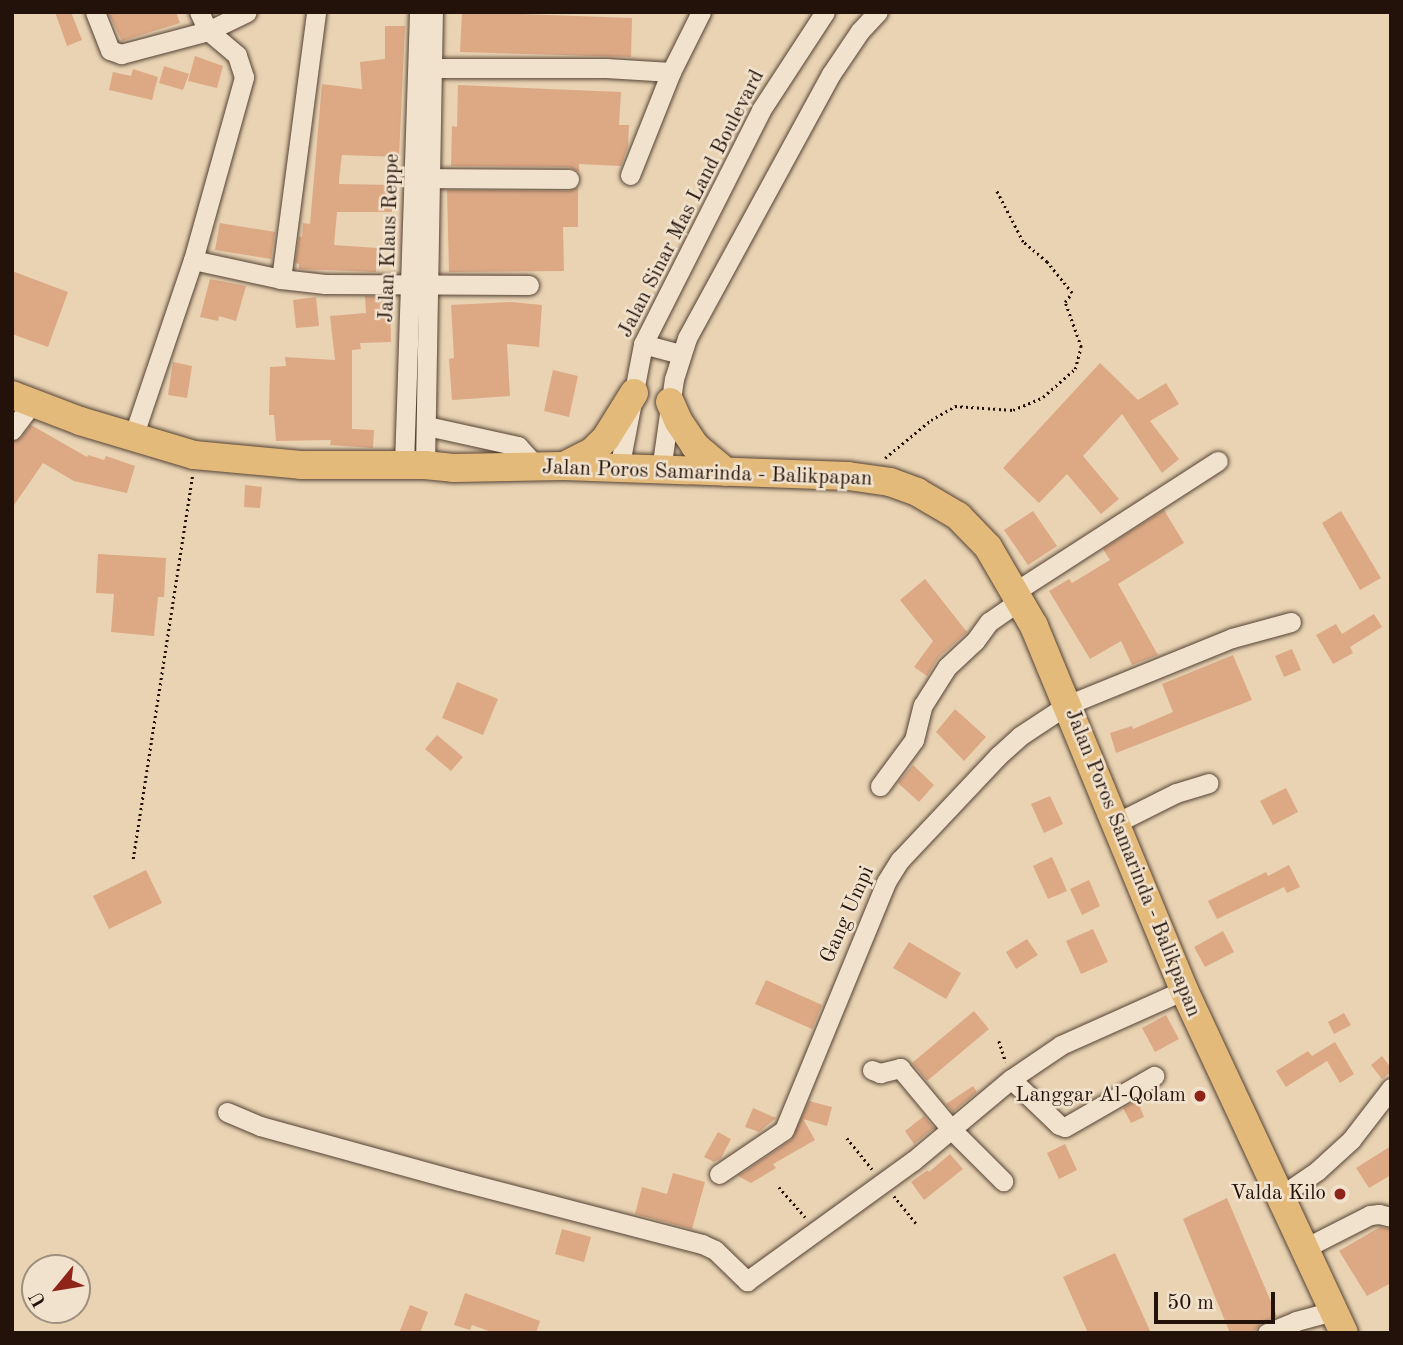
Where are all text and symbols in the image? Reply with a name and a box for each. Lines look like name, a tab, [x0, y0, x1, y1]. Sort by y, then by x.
street label: Jalan Sinar Mas Land Boulevard	[613, 66, 771, 342]
street label: Jalan Klaus Reppe	[374, 153, 406, 323]
street label: Jalan Poros Samarinda - Balikpapan	[541, 456, 873, 492]
street label: Jalan Poros Samarinda - Balikpapan	[1058, 705, 1206, 1021]
street label: Gang Umpi	[815, 863, 881, 967]
place label: Langgar Al-Qolam	[1015, 1083, 1186, 1109]
marker: Langgar Al-Qolam	[1192, 1088, 1208, 1104]
place label: Valda Kilo	[1231, 1181, 1326, 1207]
marker: Valda Kilo	[1332, 1186, 1348, 1202]
north arrow	[21, 1254, 91, 1324]
scale bar	[1158, 1278, 1279, 1322]
text: U	[27, 1287, 51, 1310]
text: 50 m	[1167, 1293, 1214, 1314]

